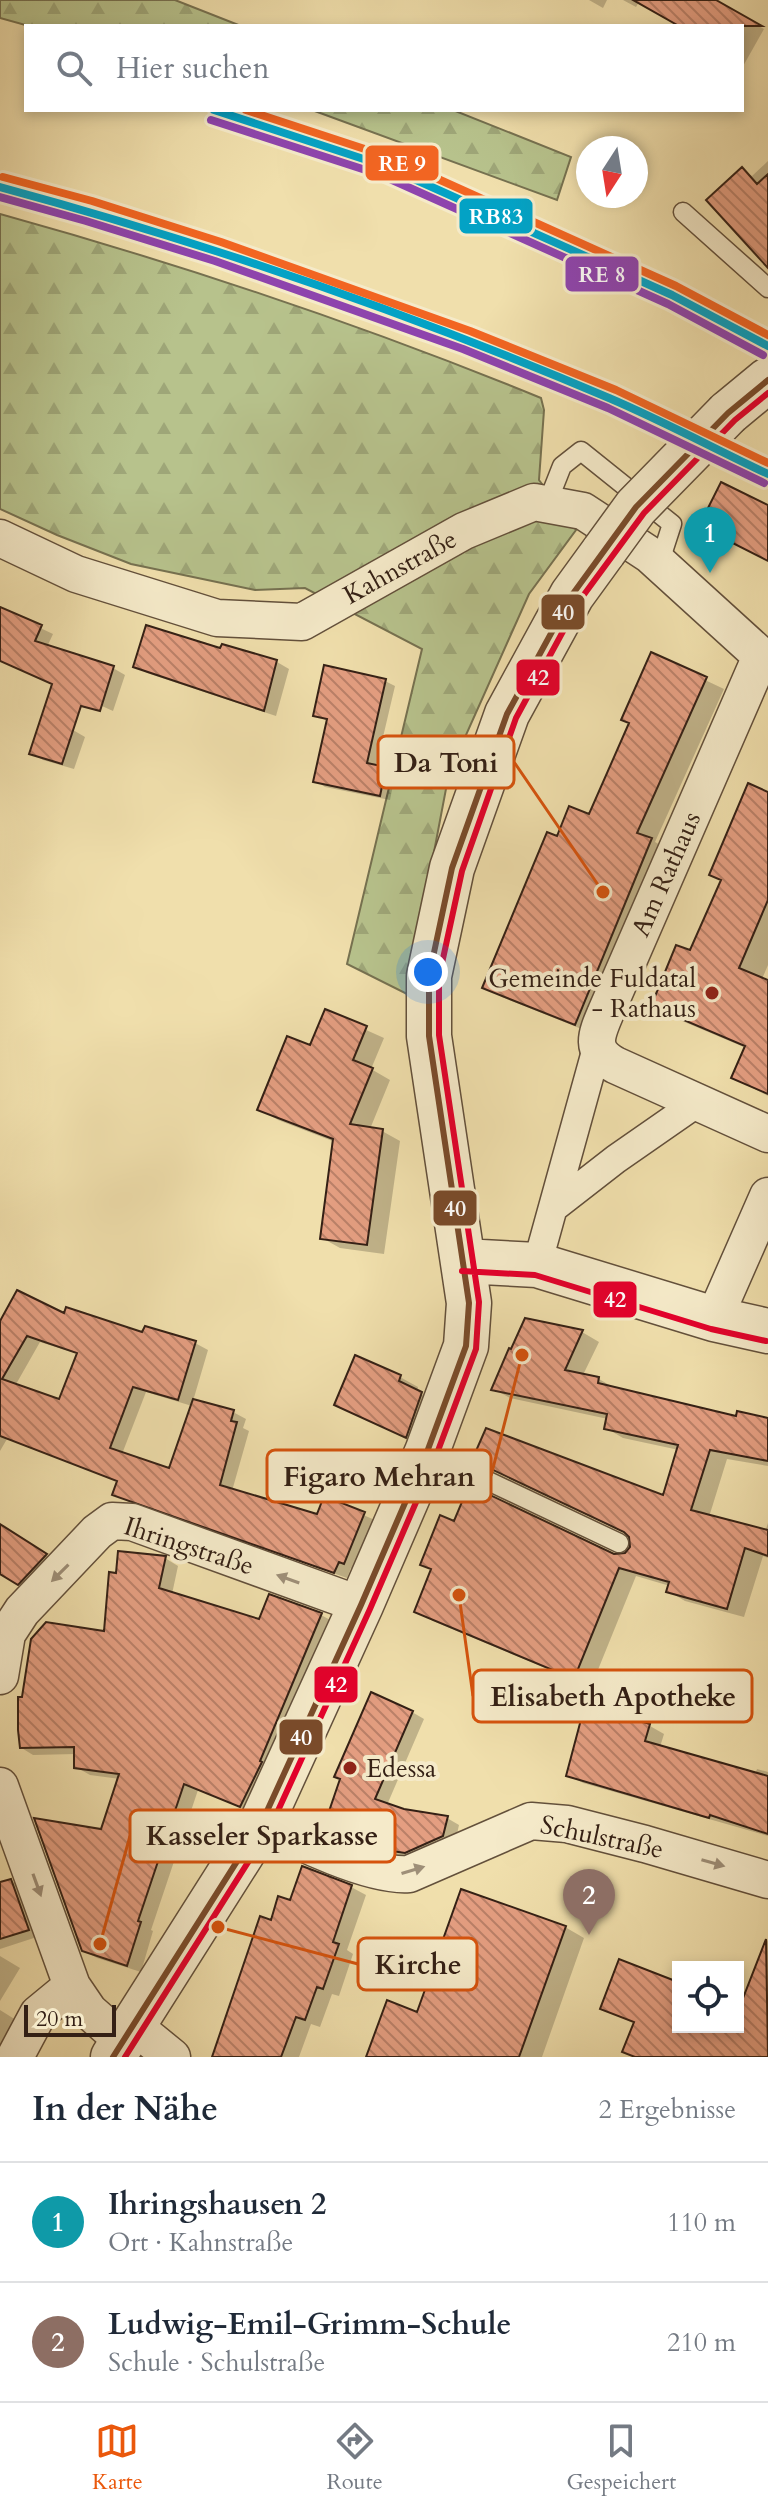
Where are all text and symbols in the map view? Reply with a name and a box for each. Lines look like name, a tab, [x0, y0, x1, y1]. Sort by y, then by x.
search box	[24, 24, 744, 112]
icon: search	[52, 46, 96, 90]
text: Hier suchen	[116, 48, 269, 89]
north arrow	[576, 136, 648, 208]
line badge: RE 9	[364, 144, 440, 182]
text: RE 9	[378, 149, 426, 179]
line badge: RB83	[458, 197, 534, 235]
text: RB83	[469, 202, 523, 232]
line badge: RE 8	[564, 255, 640, 293]
text: RE 8	[578, 260, 626, 290]
pin: 1	[684, 507, 736, 573]
street label: Kahnstraße	[337, 521, 463, 613]
line badge: 40	[540, 593, 586, 631]
text: 40	[552, 598, 574, 628]
line badge: 42	[515, 658, 561, 697]
text: 42	[527, 663, 549, 693]
callout: Da Toni	[378, 736, 514, 788]
text: Da Toni	[394, 744, 498, 782]
street label: Am Rathaus	[623, 806, 709, 942]
your location	[408, 952, 448, 992]
place label: Gemeinde Fuldatal - Rathaus	[488, 961, 696, 1026]
marker: Gemeinde Fuldatal - Rathaus	[703, 984, 721, 1002]
line badge: 40	[432, 1189, 478, 1227]
text: 40	[444, 1194, 466, 1224]
line badge: 42	[592, 1280, 638, 1319]
text: 42	[604, 1285, 626, 1315]
callout: Figaro Mehran	[267, 1450, 491, 1502]
text: Figaro Mehran	[283, 1458, 475, 1496]
street label: Ihringstraße	[120, 1509, 258, 1583]
one-way arrow	[51, 1563, 69, 1582]
one-way arrow	[275, 1572, 299, 1584]
line badge: 42	[313, 1665, 359, 1704]
text: 42	[325, 1670, 347, 1700]
callout: Elisabeth Apotheke	[473, 1670, 752, 1722]
text: Elisabeth Apotheke	[490, 1678, 736, 1716]
line badge: 40	[278, 1718, 324, 1756]
text: 40	[290, 1723, 312, 1753]
place label: Edessa	[366, 1751, 436, 1786]
marker: Edessa	[341, 1759, 359, 1777]
street label: Schulstraße	[537, 1807, 667, 1867]
callout: Kasseler Sparkasse	[130, 1810, 395, 1862]
text: Kasseler Sparkasse	[146, 1817, 378, 1855]
one-way arrow	[702, 1857, 726, 1870]
one-way arrow	[401, 1863, 425, 1876]
pin: 2	[563, 1869, 615, 1935]
one-way arrow	[31, 1873, 44, 1897]
callout: Kirche	[358, 1938, 477, 1990]
text: Kirche	[374, 1946, 462, 1984]
map controls	[672, 1961, 744, 2033]
button: locate	[672, 1961, 744, 2033]
scale bar	[24, 2001, 116, 2037]
text: 20 m	[36, 2004, 83, 2034]
text: In der Nähe	[32, 2086, 218, 2132]
text: 2 Ergebnisse	[599, 2092, 736, 2127]
text: Ihringshausen 2	[108, 2184, 326, 2225]
text: 1	[51, 2205, 65, 2240]
text: 110 m	[667, 2205, 736, 2240]
text: Ort · Kahnstraße	[108, 2225, 293, 2260]
text: Ludwig-Emil-Grimm-Schule	[108, 2304, 511, 2345]
text: 2	[51, 2325, 65, 2360]
text: 210 m	[667, 2325, 736, 2360]
text: Schule · Schulstraße	[108, 2345, 325, 2380]
tab: Karte	[92, 2419, 143, 2497]
tab: Route	[326, 2419, 383, 2497]
tab: Gespeichert	[566, 2419, 676, 2497]

